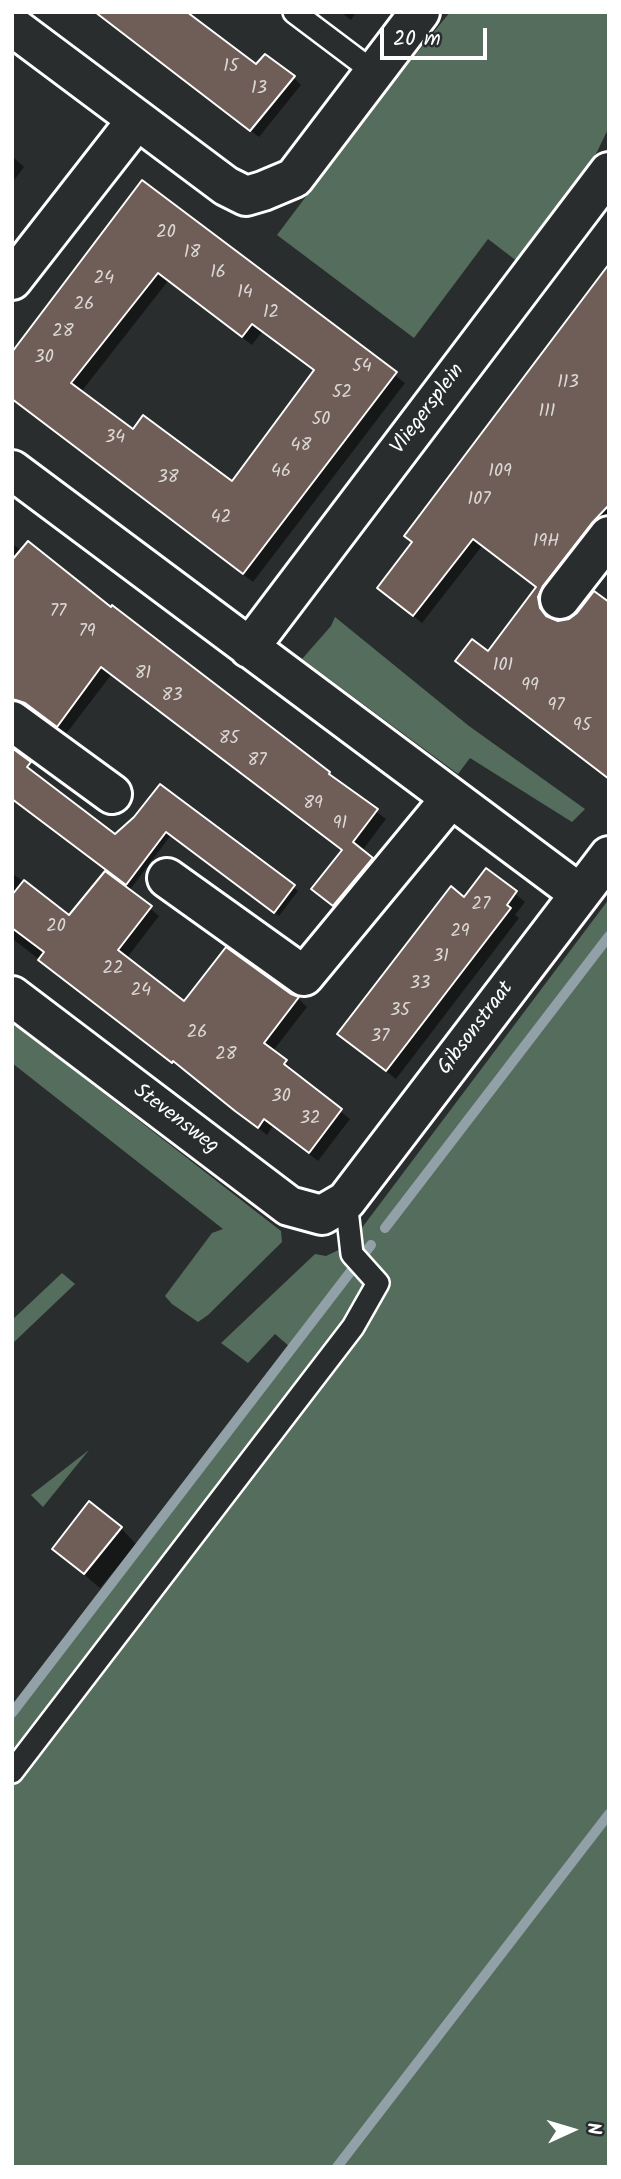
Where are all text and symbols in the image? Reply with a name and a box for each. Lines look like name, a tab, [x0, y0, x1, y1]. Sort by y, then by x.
scale bar	[383, 14, 490, 58]
text: 20 m	[393, 23, 441, 56]
house number: 15	[223, 57, 239, 79]
house number: 13	[251, 79, 267, 101]
house number: 20	[156, 223, 176, 245]
house number: 18	[184, 243, 200, 265]
house number: 16	[210, 263, 226, 285]
house number: 24	[94, 269, 114, 291]
house number: 14	[237, 283, 253, 305]
house number: 26	[74, 295, 94, 317]
house number: 12	[263, 303, 279, 325]
house number: 28	[52, 322, 74, 344]
house number: 30	[34, 348, 54, 370]
house number: 54	[352, 357, 372, 379]
street label: Vliegersplein	[387, 360, 471, 460]
house number: 113	[557, 373, 579, 395]
house number: 52	[332, 383, 352, 405]
house number: 111	[539, 402, 555, 424]
house number: 50	[312, 410, 330, 432]
house number: 34	[105, 428, 125, 450]
house number: 48	[291, 436, 311, 458]
house number: 46	[271, 462, 291, 484]
house number: 109	[488, 462, 512, 484]
house number: 38	[157, 468, 179, 490]
house number: 107	[468, 490, 490, 512]
house number: 42	[211, 508, 231, 530]
house number: 19H	[533, 532, 559, 554]
house number: 77	[50, 602, 66, 624]
house number: 79	[78, 622, 96, 644]
house number: 101	[493, 656, 513, 678]
house number: 81	[135, 664, 151, 686]
house number: 99	[521, 676, 539, 698]
house number: 83	[161, 686, 183, 708]
house number: 97	[547, 696, 565, 718]
house number: 95	[573, 716, 591, 738]
house number: 85	[219, 729, 239, 751]
house number: 87	[247, 751, 267, 773]
house number: 89	[303, 794, 323, 816]
house number: 91	[333, 814, 347, 836]
house number: 27	[472, 895, 490, 917]
house number: 20	[46, 917, 66, 939]
house number: 29	[450, 922, 470, 944]
house number: 31	[433, 947, 449, 969]
house number: 22	[103, 959, 123, 981]
house number: 33	[410, 974, 430, 996]
street label: Gibsonstraat	[434, 977, 520, 1081]
house number: 24	[131, 981, 151, 1003]
house number: 35	[390, 1001, 410, 1023]
house number: 26	[187, 1023, 207, 1045]
house number: 37	[371, 1027, 389, 1049]
house number: 28	[215, 1045, 237, 1067]
street label: Stevensweg	[127, 1080, 223, 1160]
house number: 30	[271, 1087, 291, 1109]
house number: 32	[300, 1109, 320, 1131]
north arrow	[537, 2095, 607, 2165]
text: N	[578, 2122, 608, 2136]

